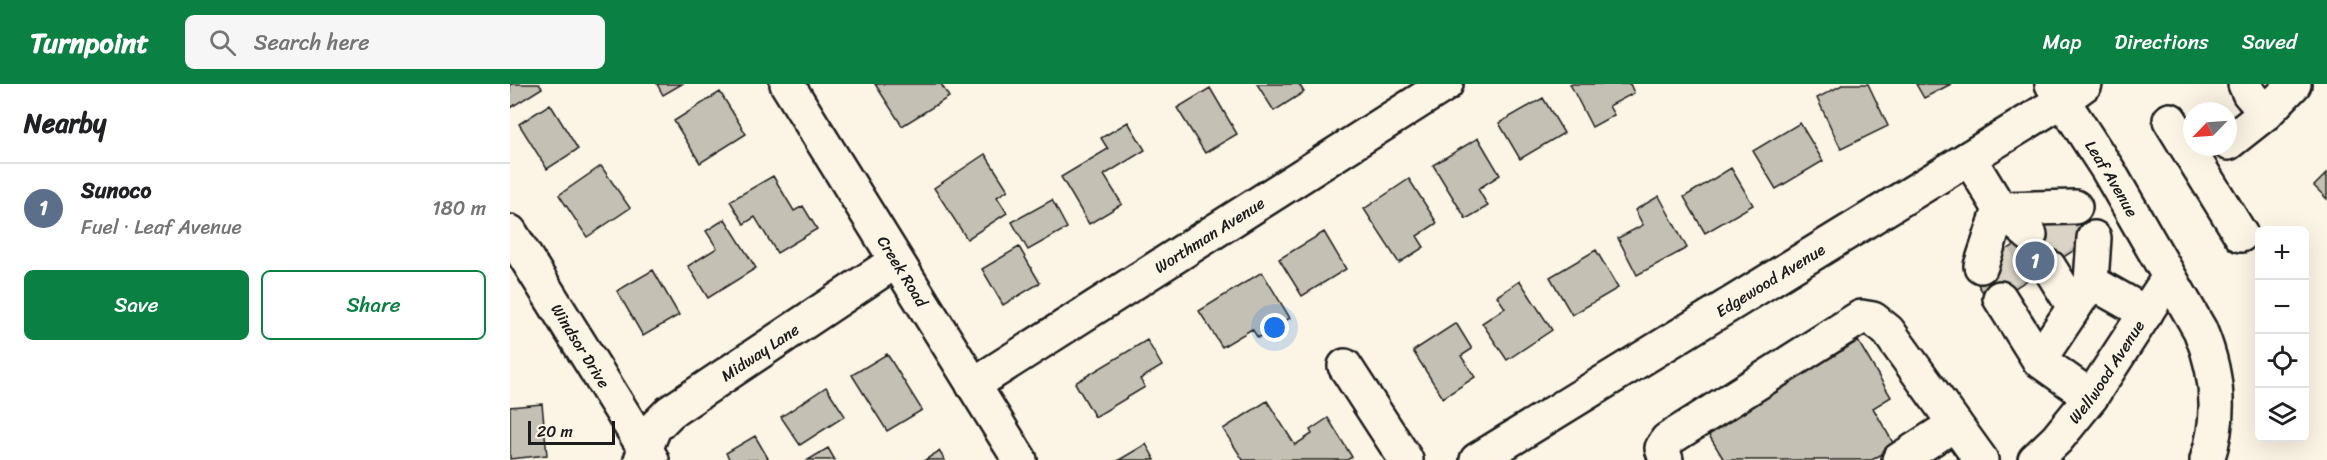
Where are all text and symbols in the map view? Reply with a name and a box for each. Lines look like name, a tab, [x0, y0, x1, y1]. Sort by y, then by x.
search box	[185, 15, 605, 69]
text: Turnpoint	[30, 18, 149, 67]
text: Search here	[254, 23, 370, 62]
text: Map	[2043, 23, 2081, 61]
text: Directions	[2114, 23, 2209, 61]
text: Saved	[2242, 23, 2297, 61]
icon: search	[206, 26, 239, 59]
text: Nearby	[24, 100, 106, 146]
north arrow	[2183, 102, 2237, 156]
street label: Leaf Avenue	[2077, 134, 2146, 223]
text: Sunoco	[81, 171, 152, 210]
street label: Worthman Avenue	[1148, 189, 1271, 281]
text: 1	[39, 191, 48, 226]
text: 180 m	[432, 191, 486, 226]
text: Fuel · Leaf Avenue	[81, 210, 242, 245]
map controls	[2255, 226, 2309, 442]
button: +	[2255, 226, 2309, 280]
street label: Creek Road	[869, 230, 937, 314]
street label: Edgewood Avenue	[1710, 235, 1831, 325]
pin: 1	[2016, 238, 2054, 284]
button: Save	[24, 270, 249, 340]
button: Share	[261, 270, 486, 340]
button: −	[2255, 280, 2309, 334]
street label: Windsor Drive	[543, 298, 618, 394]
your location	[1260, 313, 1289, 342]
street label: Wellwood Avenue	[2061, 314, 2153, 430]
street label: Midway Lane	[715, 316, 805, 389]
button: locate	[2255, 334, 2309, 388]
button: layers	[2255, 388, 2309, 442]
text: 20 m	[537, 417, 573, 446]
scale bar	[528, 418, 615, 446]

